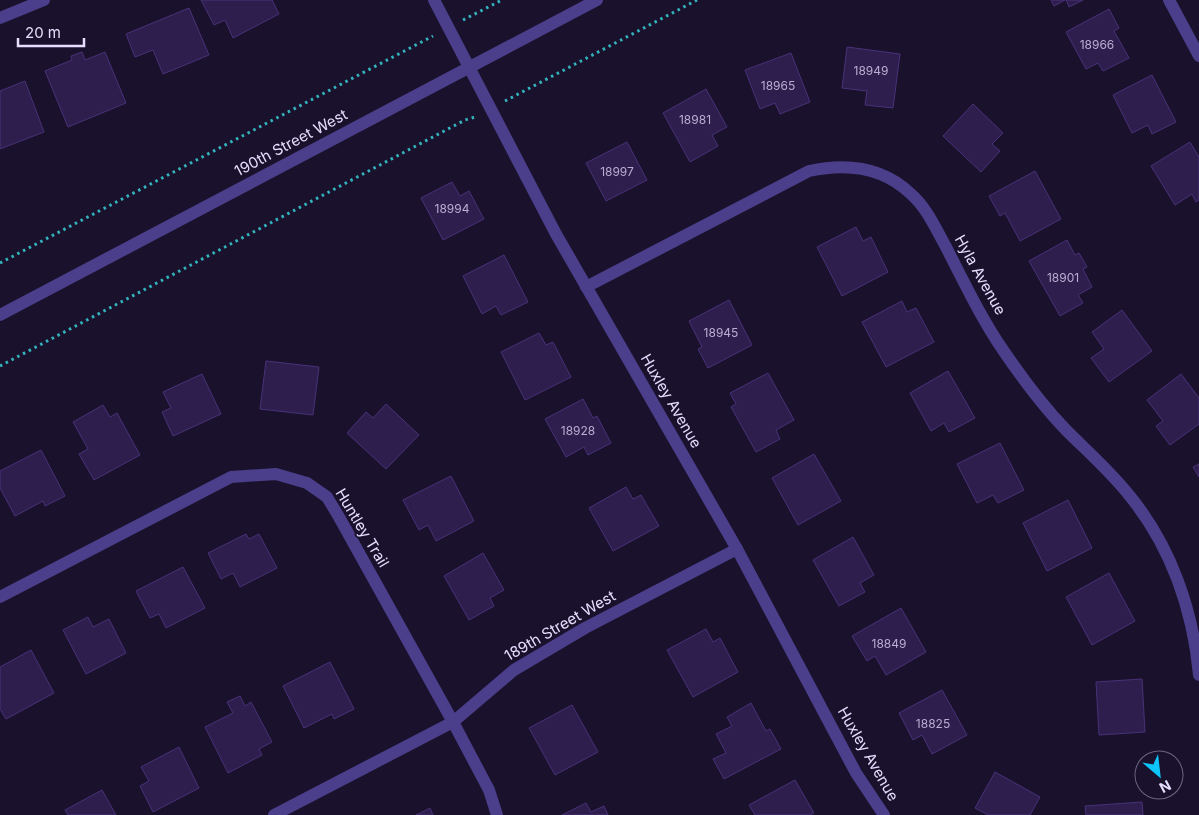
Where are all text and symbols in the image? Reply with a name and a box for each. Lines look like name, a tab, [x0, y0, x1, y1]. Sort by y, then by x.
scale bar	[18, 15, 84, 47]
text: 20 m	[25, 23, 61, 42]
house number: 18966	[1080, 37, 1114, 52]
house number: 18949	[854, 63, 888, 78]
house number: 18965	[761, 78, 795, 93]
street label: 190th Street West	[231, 105, 351, 180]
house number: 18981	[679, 112, 711, 127]
house number: 18997	[600, 164, 634, 179]
house number: 18994	[435, 201, 470, 216]
street label: Hyla Avenue	[951, 231, 1010, 318]
house number: 18901	[1047, 270, 1079, 285]
house number: 18945	[704, 325, 738, 340]
street label: Huxley Avenue	[637, 350, 706, 451]
house number: 18928	[561, 423, 595, 438]
street label: Huntley Trail	[331, 485, 393, 571]
street label: 189th Street West	[501, 586, 619, 665]
house number: 18849	[872, 636, 906, 651]
street label: Huxley Avenue	[834, 703, 903, 804]
house number: 18825	[916, 716, 950, 731]
north arrow	[1134, 750, 1184, 800]
text: N	[1157, 777, 1174, 797]

